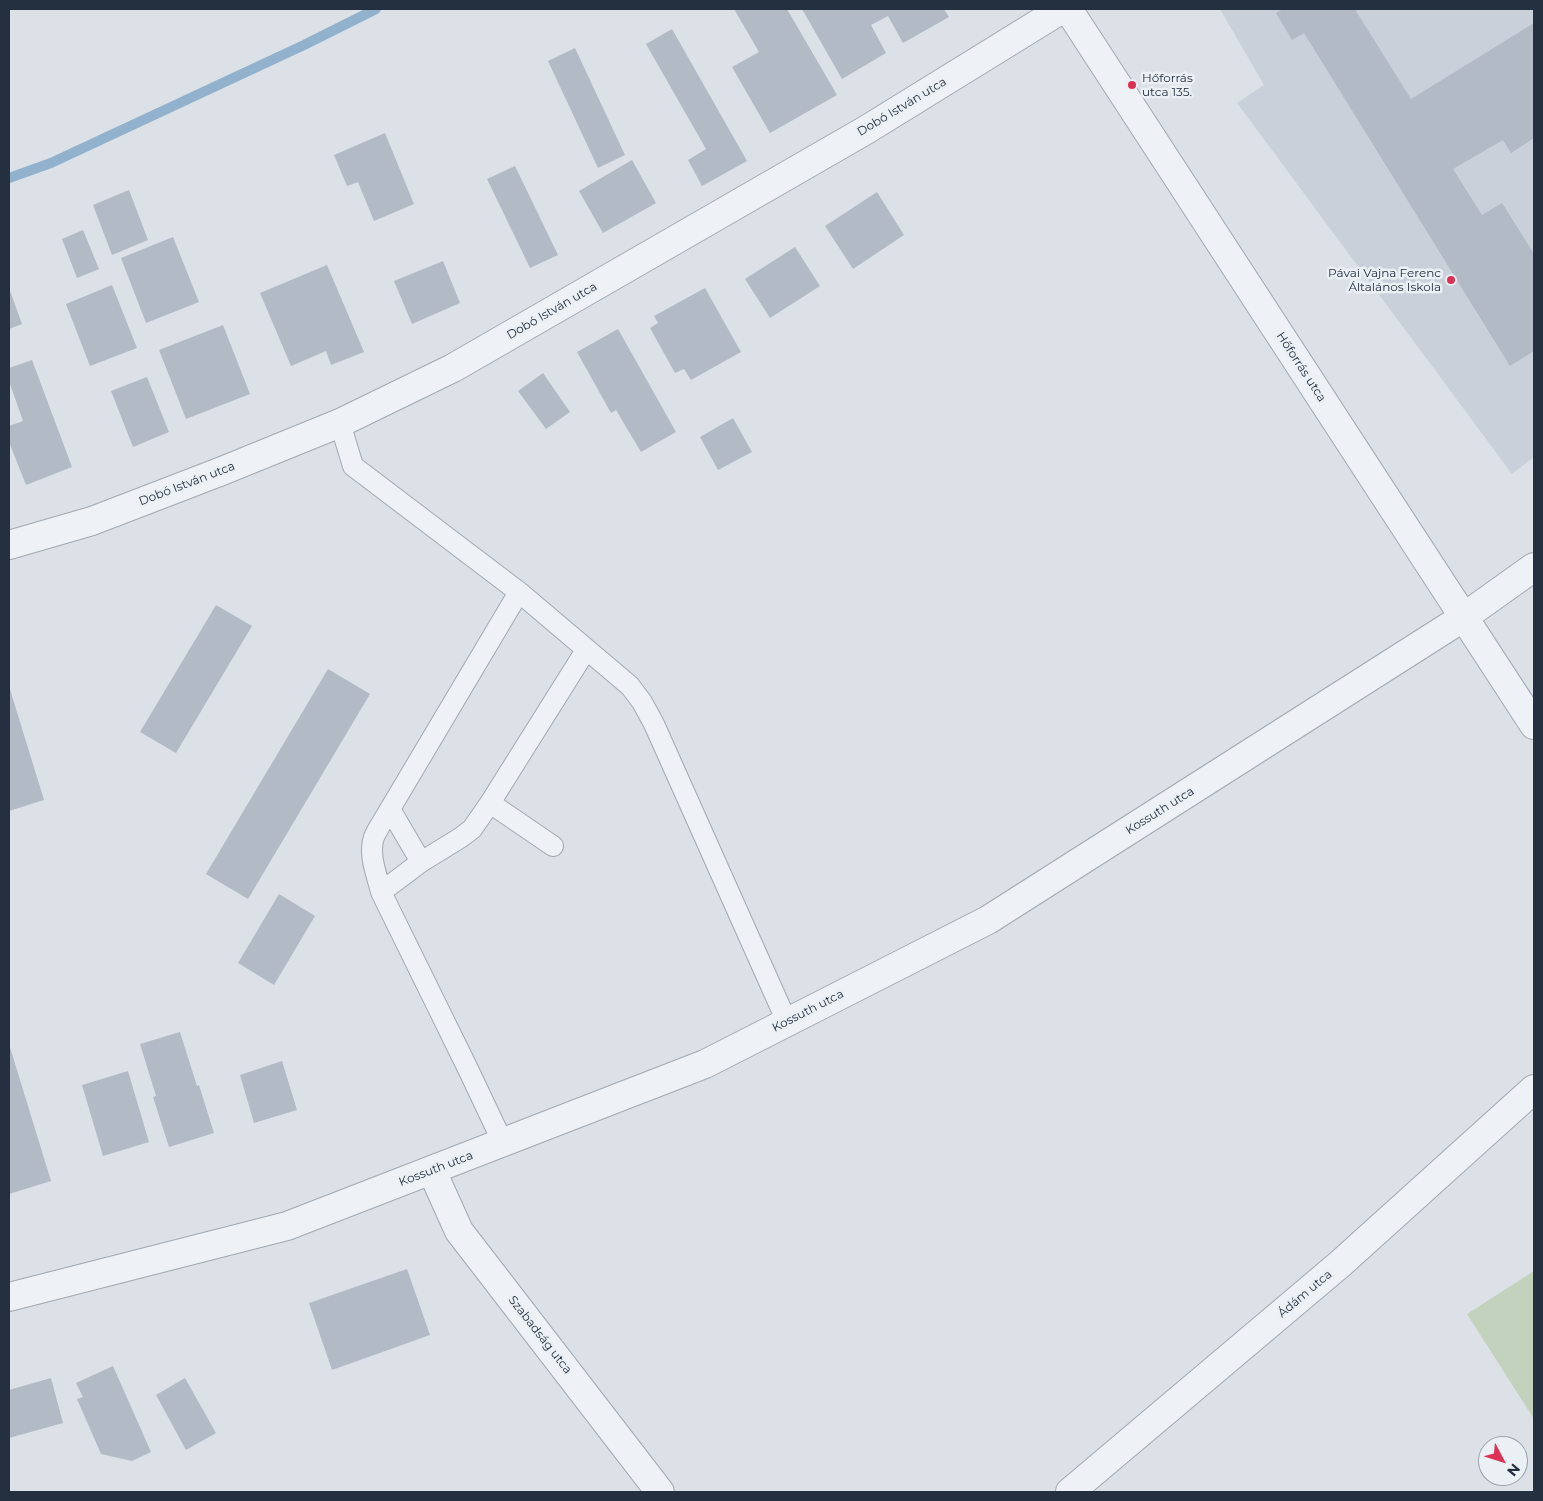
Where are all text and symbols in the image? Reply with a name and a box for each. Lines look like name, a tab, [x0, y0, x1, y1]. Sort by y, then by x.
place label: Hőforrás utca 135.	[1142, 71, 1193, 99]
street label: Dobó István utca	[855, 75, 949, 139]
marker: Hőforrás utca 135.	[1126, 79, 1138, 91]
place label: Pávai Vajna Ferenc Általános Iskola	[1328, 266, 1441, 294]
marker: Pávai Vajna Ferenc Általános Iskola	[1445, 274, 1457, 286]
street label: Dobó István utca	[504, 279, 600, 343]
street label: Hőforrás utca	[1273, 329, 1329, 405]
street label: Dobó István utca	[137, 459, 237, 509]
street label: Kossuth utca	[1123, 784, 1197, 838]
street label: Kossuth utca	[770, 987, 846, 1035]
street label: Kossuth utca	[397, 1148, 475, 1190]
street label: Ádám utca	[1275, 1267, 1335, 1321]
street label: Szabadság utca	[505, 1293, 575, 1377]
north arrow	[1478, 1436, 1528, 1486]
text: N	[1503, 1460, 1524, 1480]

